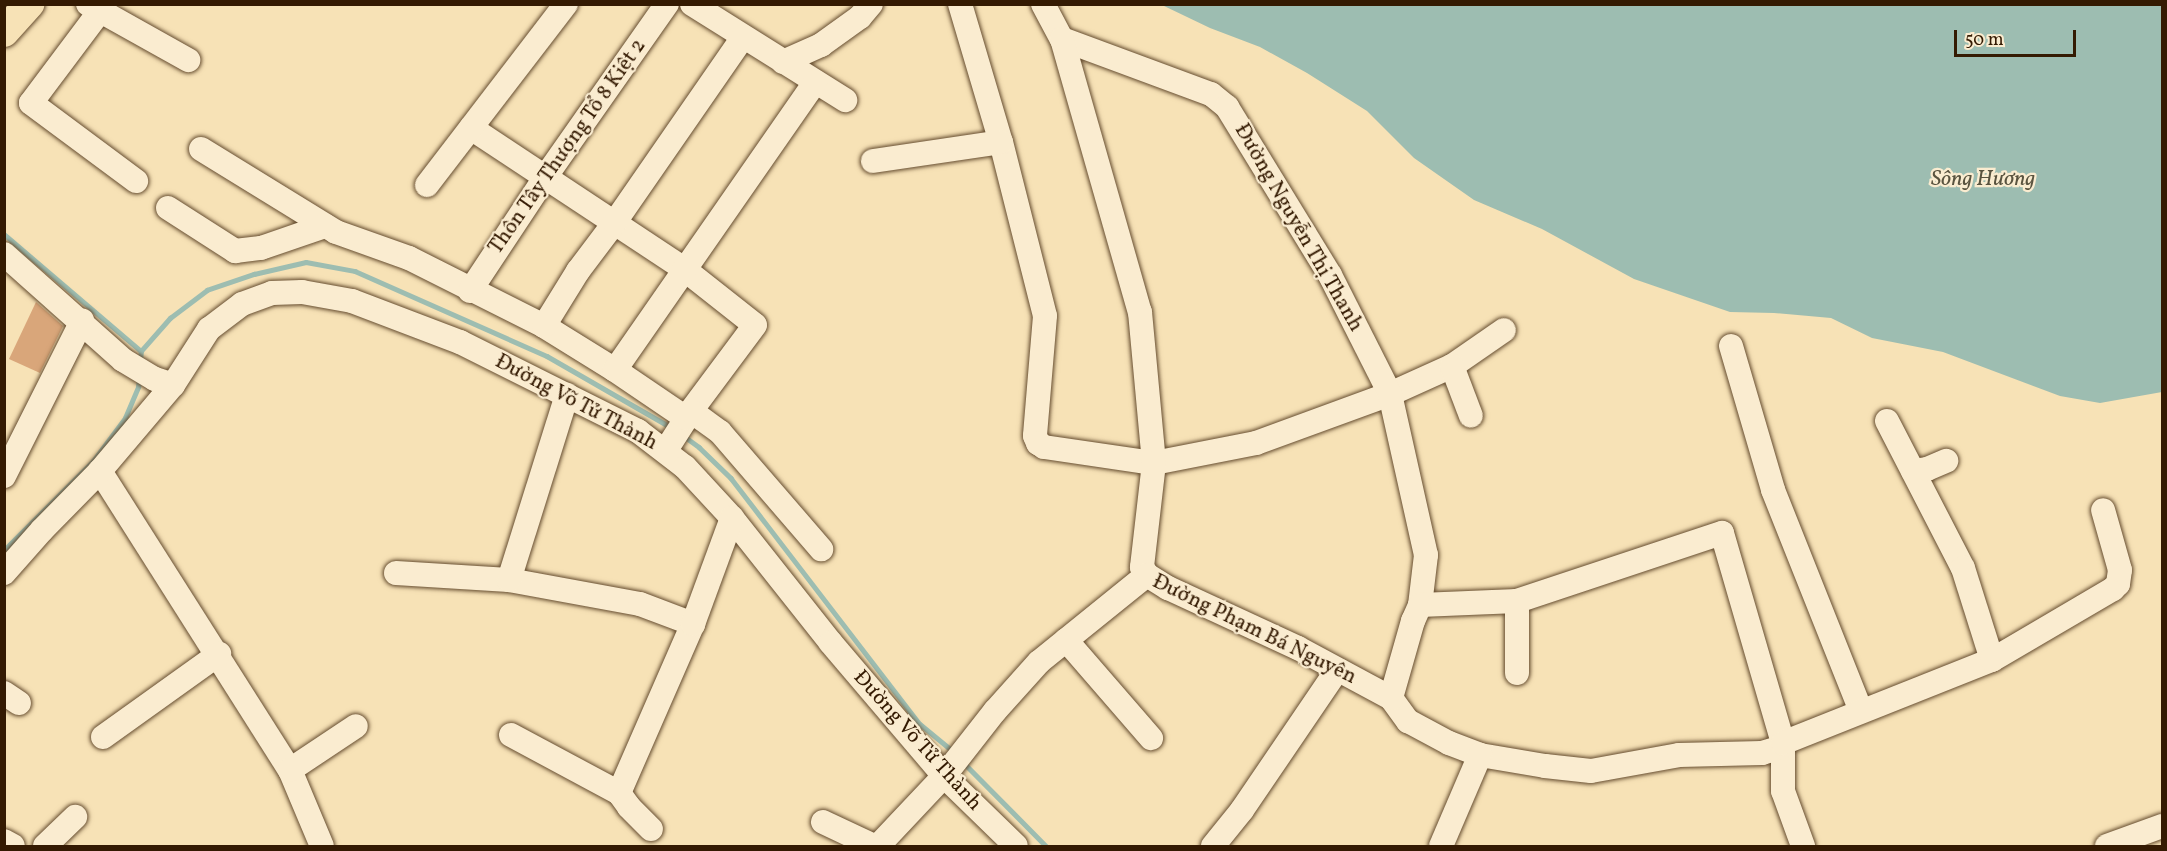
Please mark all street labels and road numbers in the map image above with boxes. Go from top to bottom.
street label: Thôn Tây Thượng Tổ 8 Kiệt 2 [483,33,653,261]
street label: Đường Nguyễn Thị Thanh [1228,119,1368,337]
street label: Đường Võ Tử Thành [490,349,662,457]
street label: Đường Phạm Bá Nguyên [1148,570,1360,690]
street label: Đường Võ Tử Thành [847,665,987,817]

